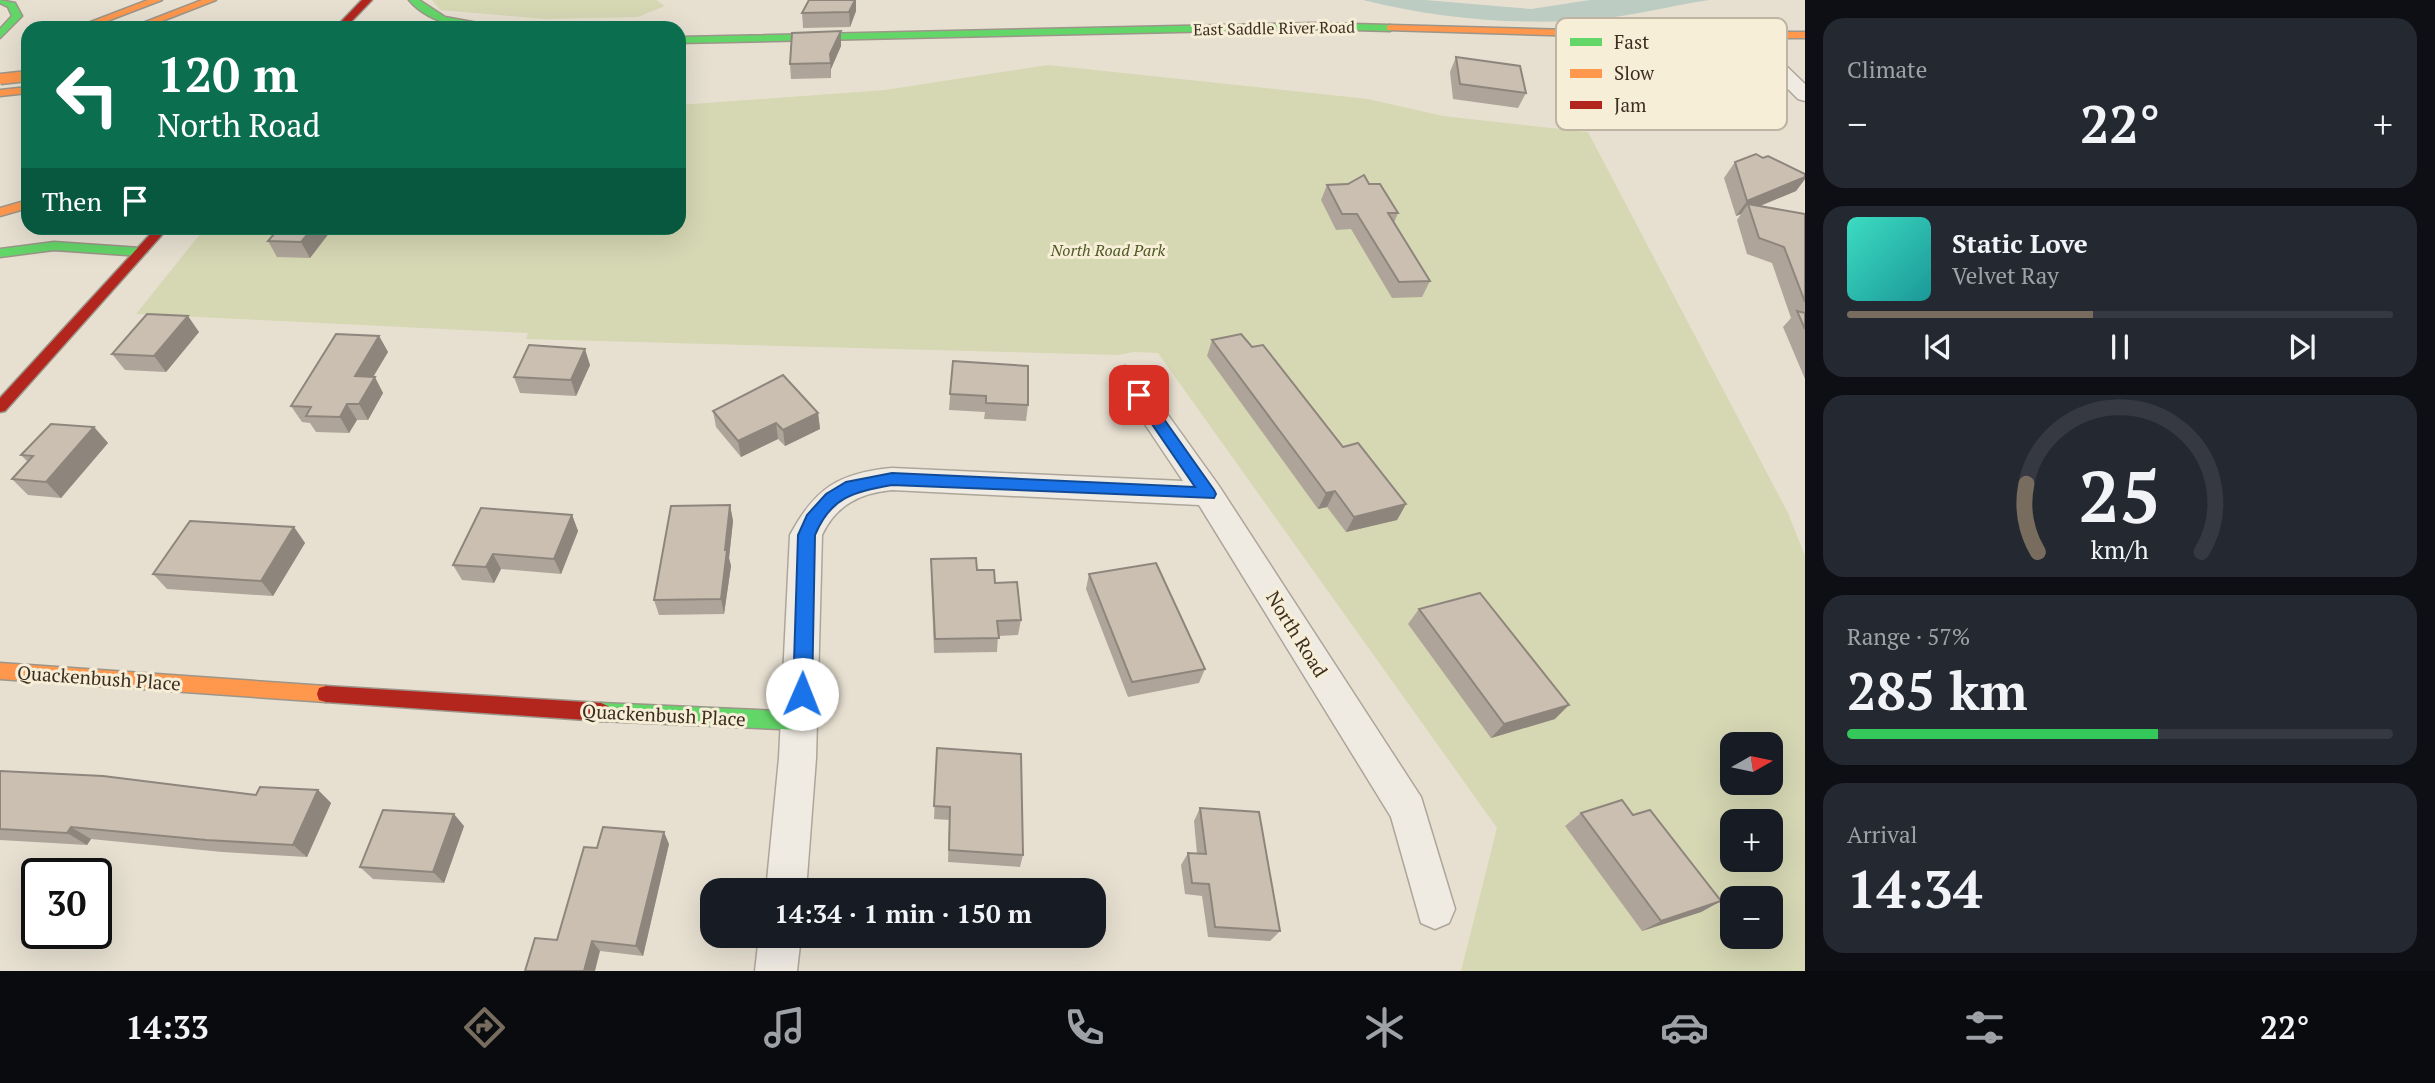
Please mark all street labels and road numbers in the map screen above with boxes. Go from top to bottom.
street label: East Saddle River Road [1193,16,1355,40]
street label: North Road [1261,586,1334,682]
street label: Quackenbush Place [16,659,182,696]
street label: Quackenbush Place [582,698,746,731]

